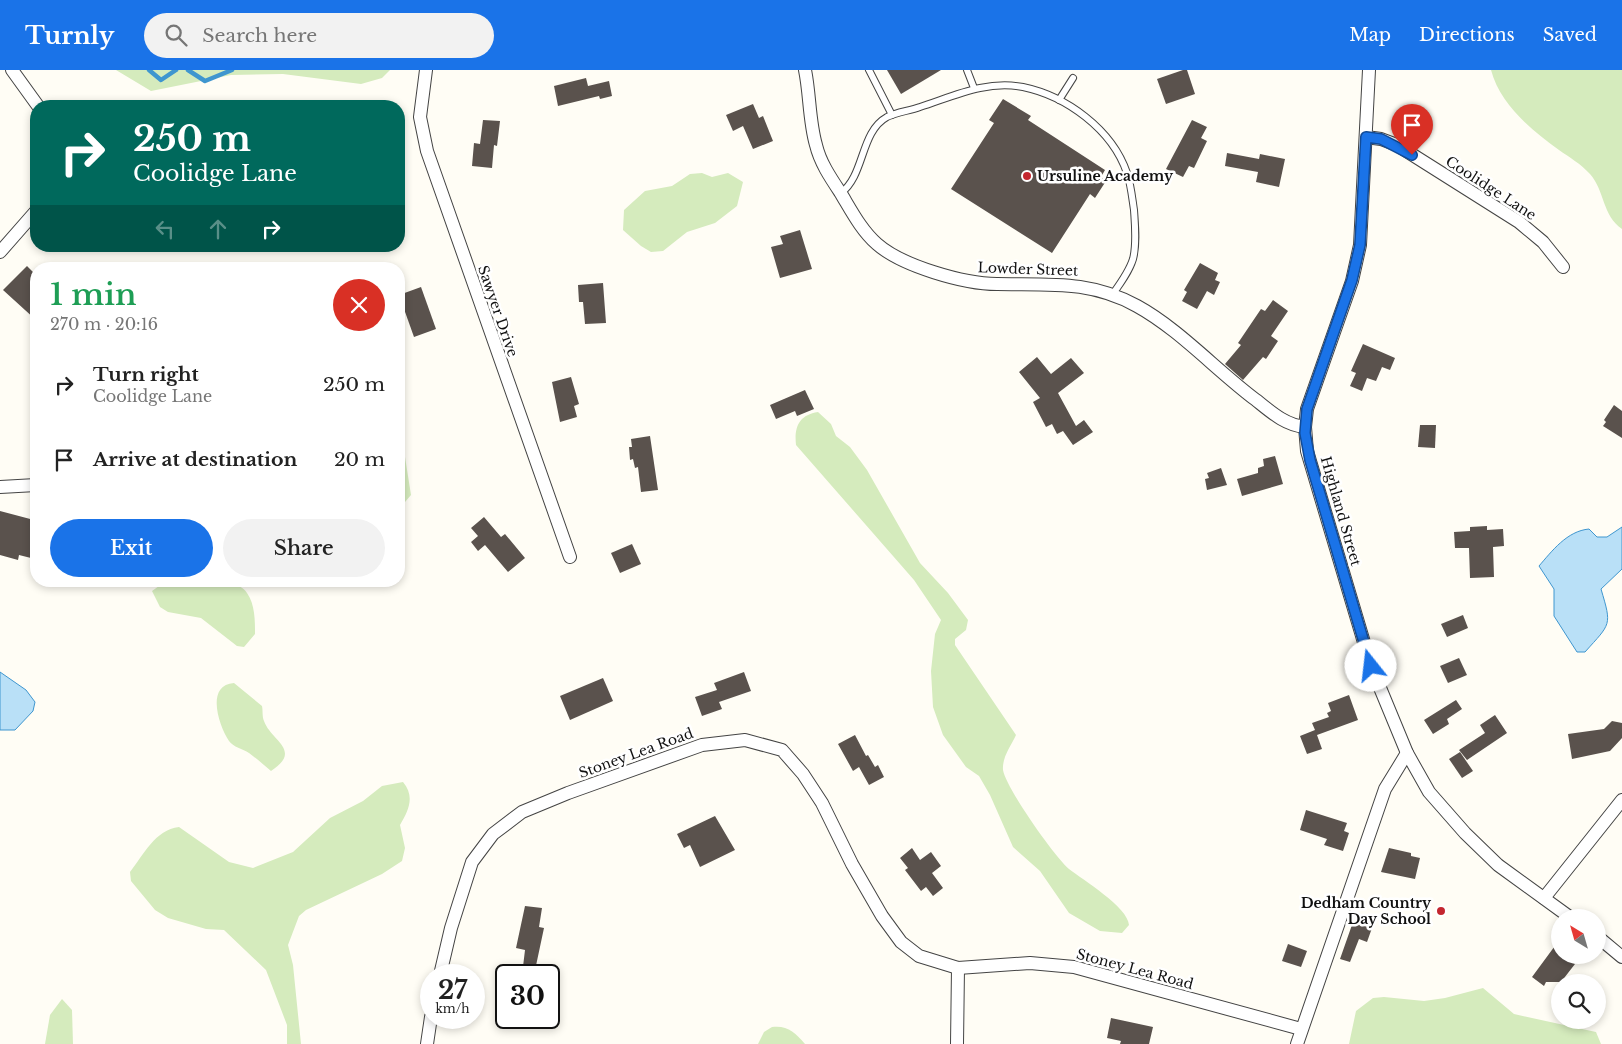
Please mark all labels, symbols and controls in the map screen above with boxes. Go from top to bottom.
search box [144,13,494,58]
text: Turnly [25,21,114,50]
icon: search [162,21,190,49]
text: Search here [202,24,317,47]
text: Map [1349,24,1391,46]
text: Directions [1419,24,1515,46]
text: Saved [1543,24,1597,46]
pin [1391,104,1433,155]
icon: arrive [1398,111,1426,139]
text: 250 m [133,117,251,160]
icon: right [50,120,115,185]
street label: Coolidge Lane [1442,152,1540,224]
text: Coolidge Lane [133,160,297,187]
place label: Ursuline Academy [1037,167,1174,185]
marker: Ursuline Academy [1021,170,1033,182]
icon: left [151,215,179,243]
icon: ahead [204,215,232,243]
icon: right [257,215,285,243]
street label: Lowder Street [977,258,1079,280]
street label: Sawyer Drive [474,263,522,359]
text: 1 min [50,276,136,313]
button: close [333,279,385,331]
text: 270 m · 20:16 [50,314,158,334]
text: Turn right [93,363,199,386]
icon: right [50,371,78,399]
text: 250 m [323,373,385,396]
text: Coolidge Lane [93,386,212,406]
icon: arrive [50,446,78,474]
text: Arrive at destination [93,448,297,471]
text: 20 m [334,448,385,471]
street label: Highland Street [1317,454,1365,569]
button: Exit [50,519,213,577]
button: Share [223,519,385,577]
position arrow [1344,639,1396,691]
street label: Stoney Lea Road [576,724,696,782]
place label: Dedham Country Day School [1301,894,1432,928]
marker: Dedham Country Day School [1435,905,1447,917]
north arrow [1551,909,1606,964]
map controls [1551,909,1606,1029]
street label: Stoney Lea Road [1074,945,1196,993]
speed limit sign: 30 [495,964,560,1029]
button: search [1551,974,1606,1029]
text: 27 [438,975,467,1006]
text: km/h [435,1001,470,1016]

